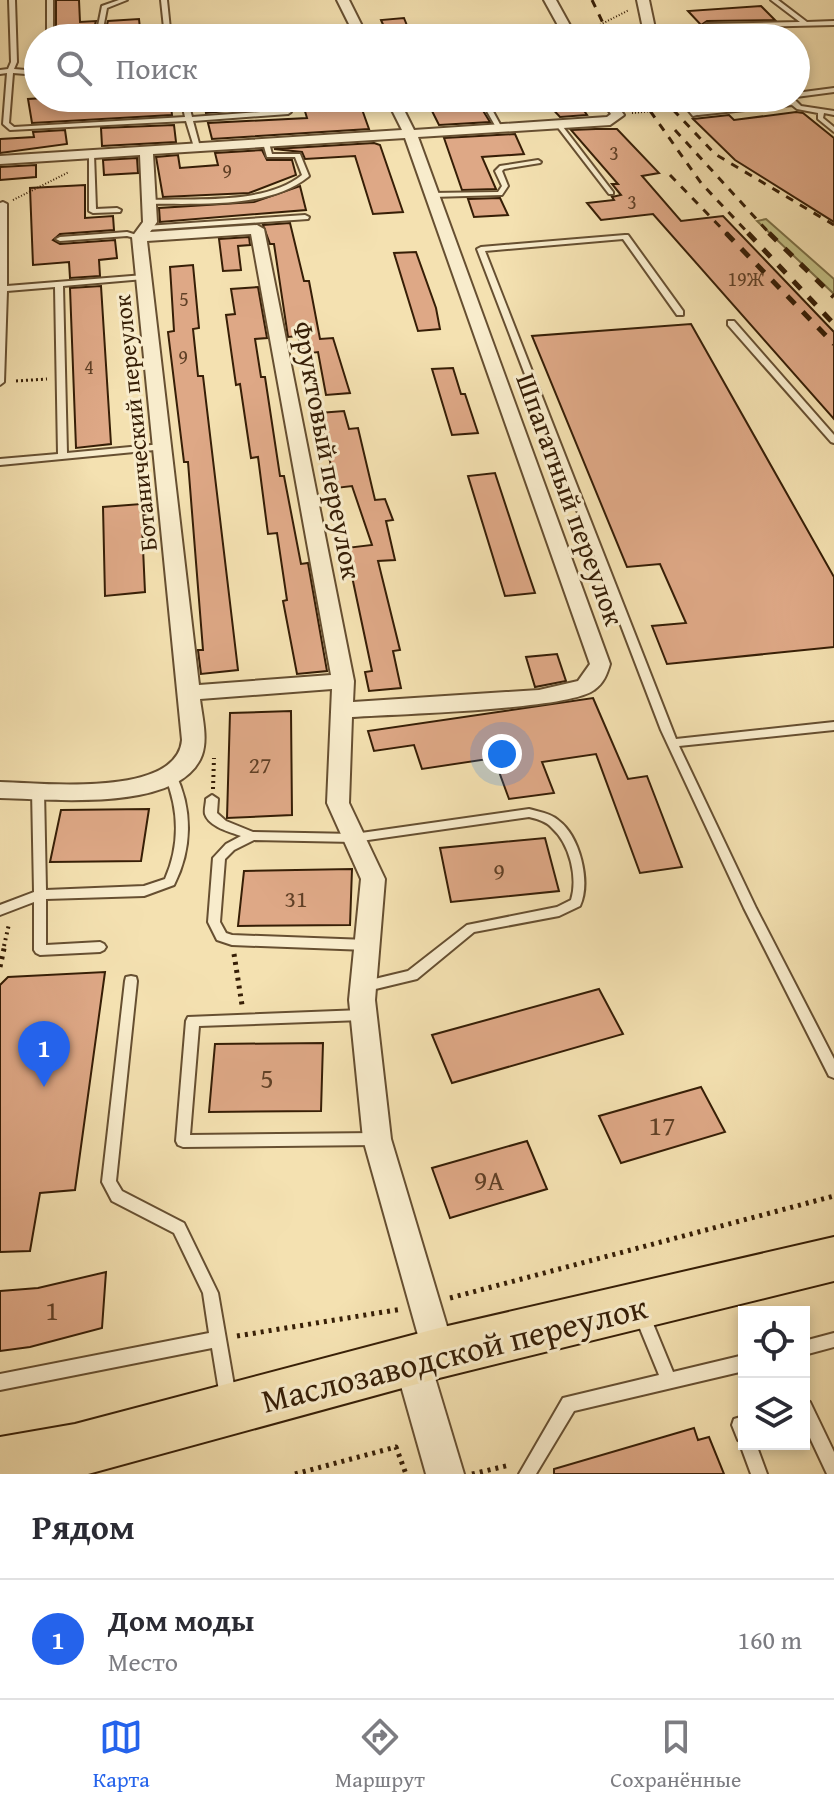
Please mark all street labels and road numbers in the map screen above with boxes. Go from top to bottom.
street label: Ботанический переулок [104,293,166,553]
street label: Фруктовый переулок [283,318,373,583]
street label: Шпагатный переулок [506,367,636,631]
street label: Маслозаводской переулок [256,1281,652,1425]

